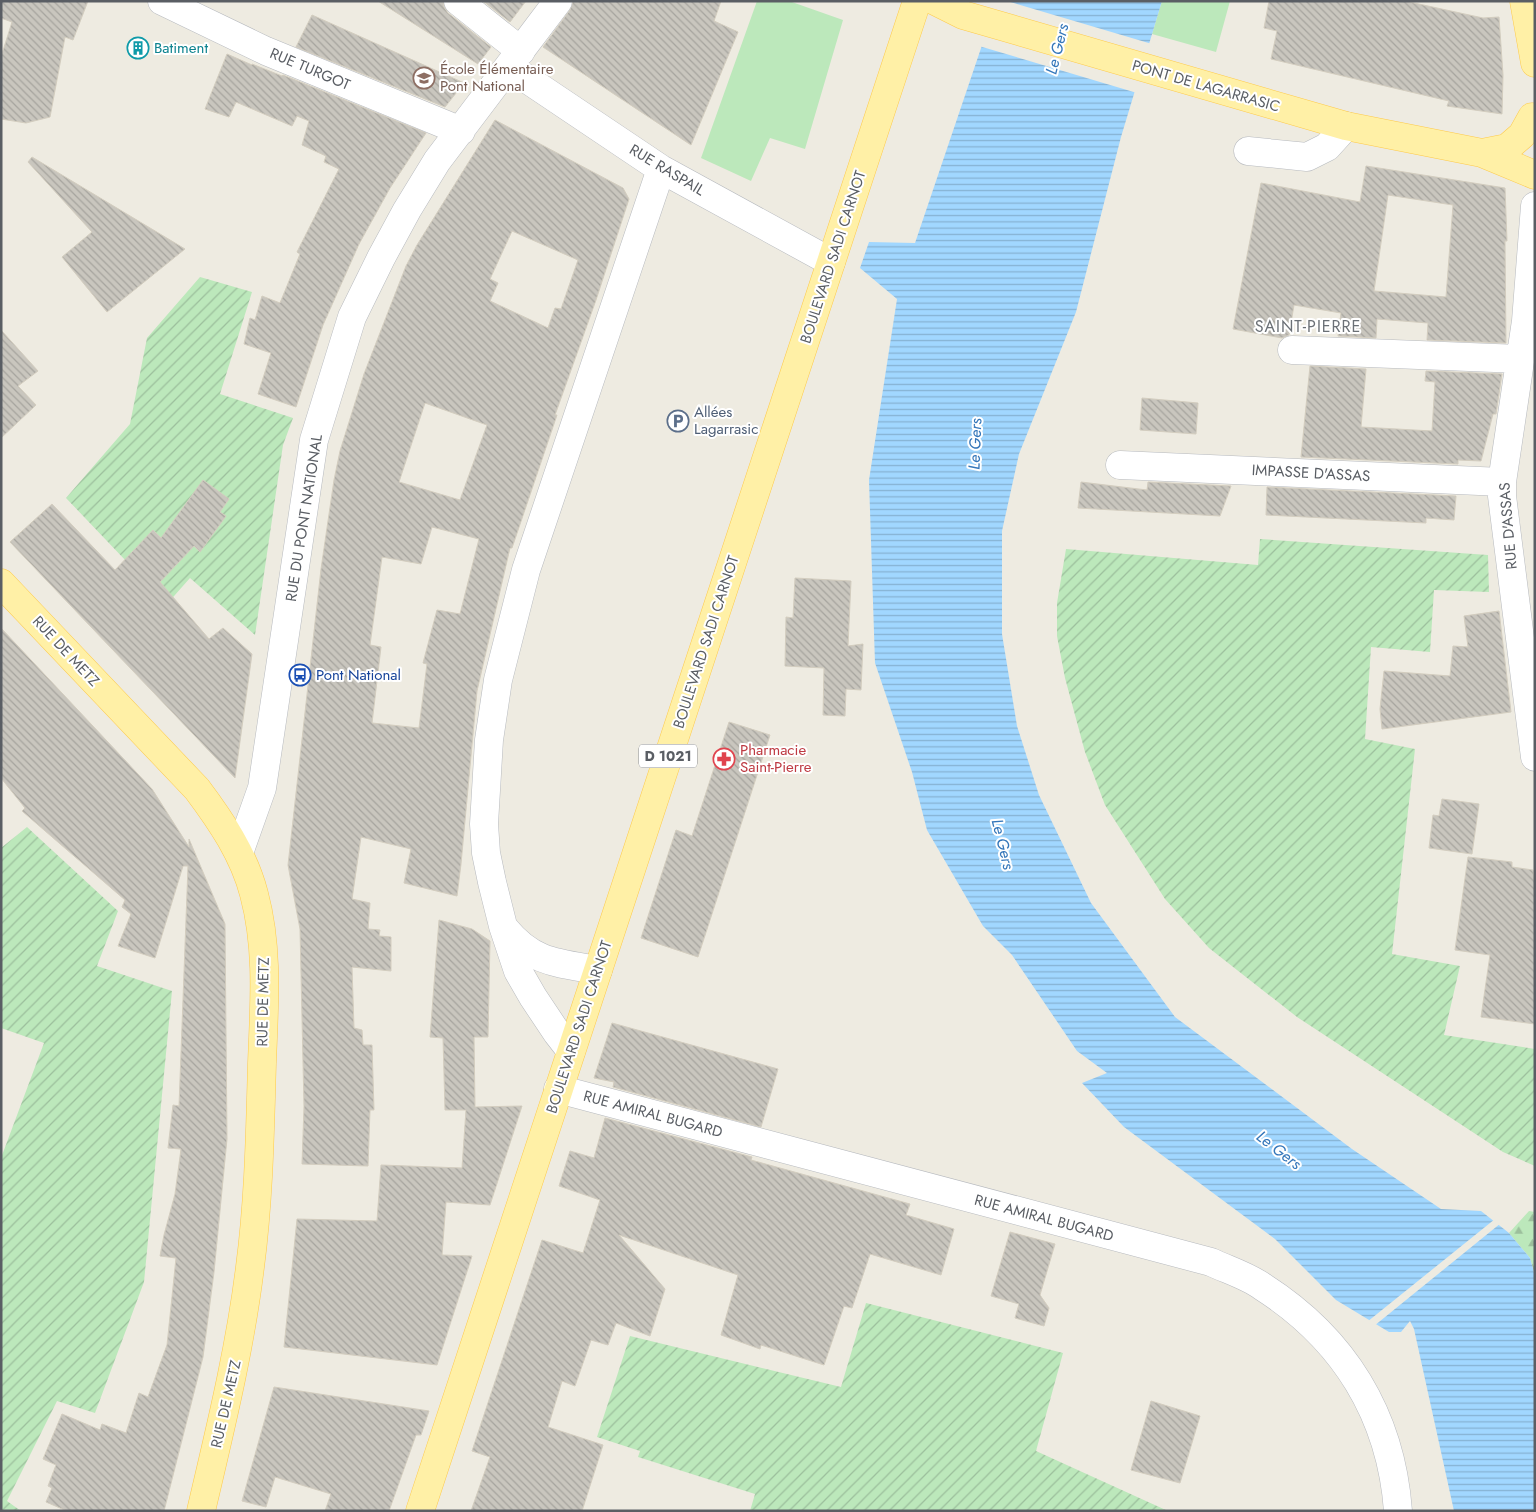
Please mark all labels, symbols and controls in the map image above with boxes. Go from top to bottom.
water label: Le Gers [1040,21,1075,77]
building icon: Batiment [126,36,150,60]
place label: Batiment [154,37,208,59]
street label: RUE TURGOT [266,42,354,96]
street label: PONT DE LAGARRASIC [1130,54,1282,118]
place label: École Élémentaire Pont National [440,58,554,97]
school or university icon: École Élémentaire Pont National [412,66,436,90]
street label: RUE RASPAIL [625,139,709,201]
street label: BOULEVARD SADI CARNOT [795,168,871,346]
district label: SAINT-PIERRE [1255,315,1361,338]
place label: Allées Lagarrasic [694,401,758,440]
parking icon: Allées Lagarrasic [666,409,690,433]
water label: Le Gers [963,417,987,470]
street label: RUE DU PONT NATIONAL [280,433,328,603]
street label: IMPASSE D'ASSAS [1251,459,1371,487]
street label: RUE D'ASSAS [1493,482,1523,570]
street label: BOULEVARD SADI CARNOT [668,553,744,731]
street label: RUE DE METZ [27,611,105,691]
bus stop icon: Pont National [288,663,312,687]
place label: Pont National [316,664,401,686]
place label: Pharmacie Saint-Pierre [740,739,812,778]
road number: D 1021 [639,744,697,768]
pharmacy icon: Pharmacie Saint-Pierre [712,747,736,771]
water label: Le Gers [986,816,1021,872]
street label: BOULEVARD SADI CARNOT [541,938,617,1116]
street label: RUE DE METZ [251,957,275,1047]
street label: RUE AMIRAL BUGARD [581,1085,725,1143]
water label: Le Gers [1252,1125,1307,1175]
street label: RUE AMIRAL BUGARD [972,1189,1116,1247]
street label: RUE DE METZ [205,1358,247,1450]

